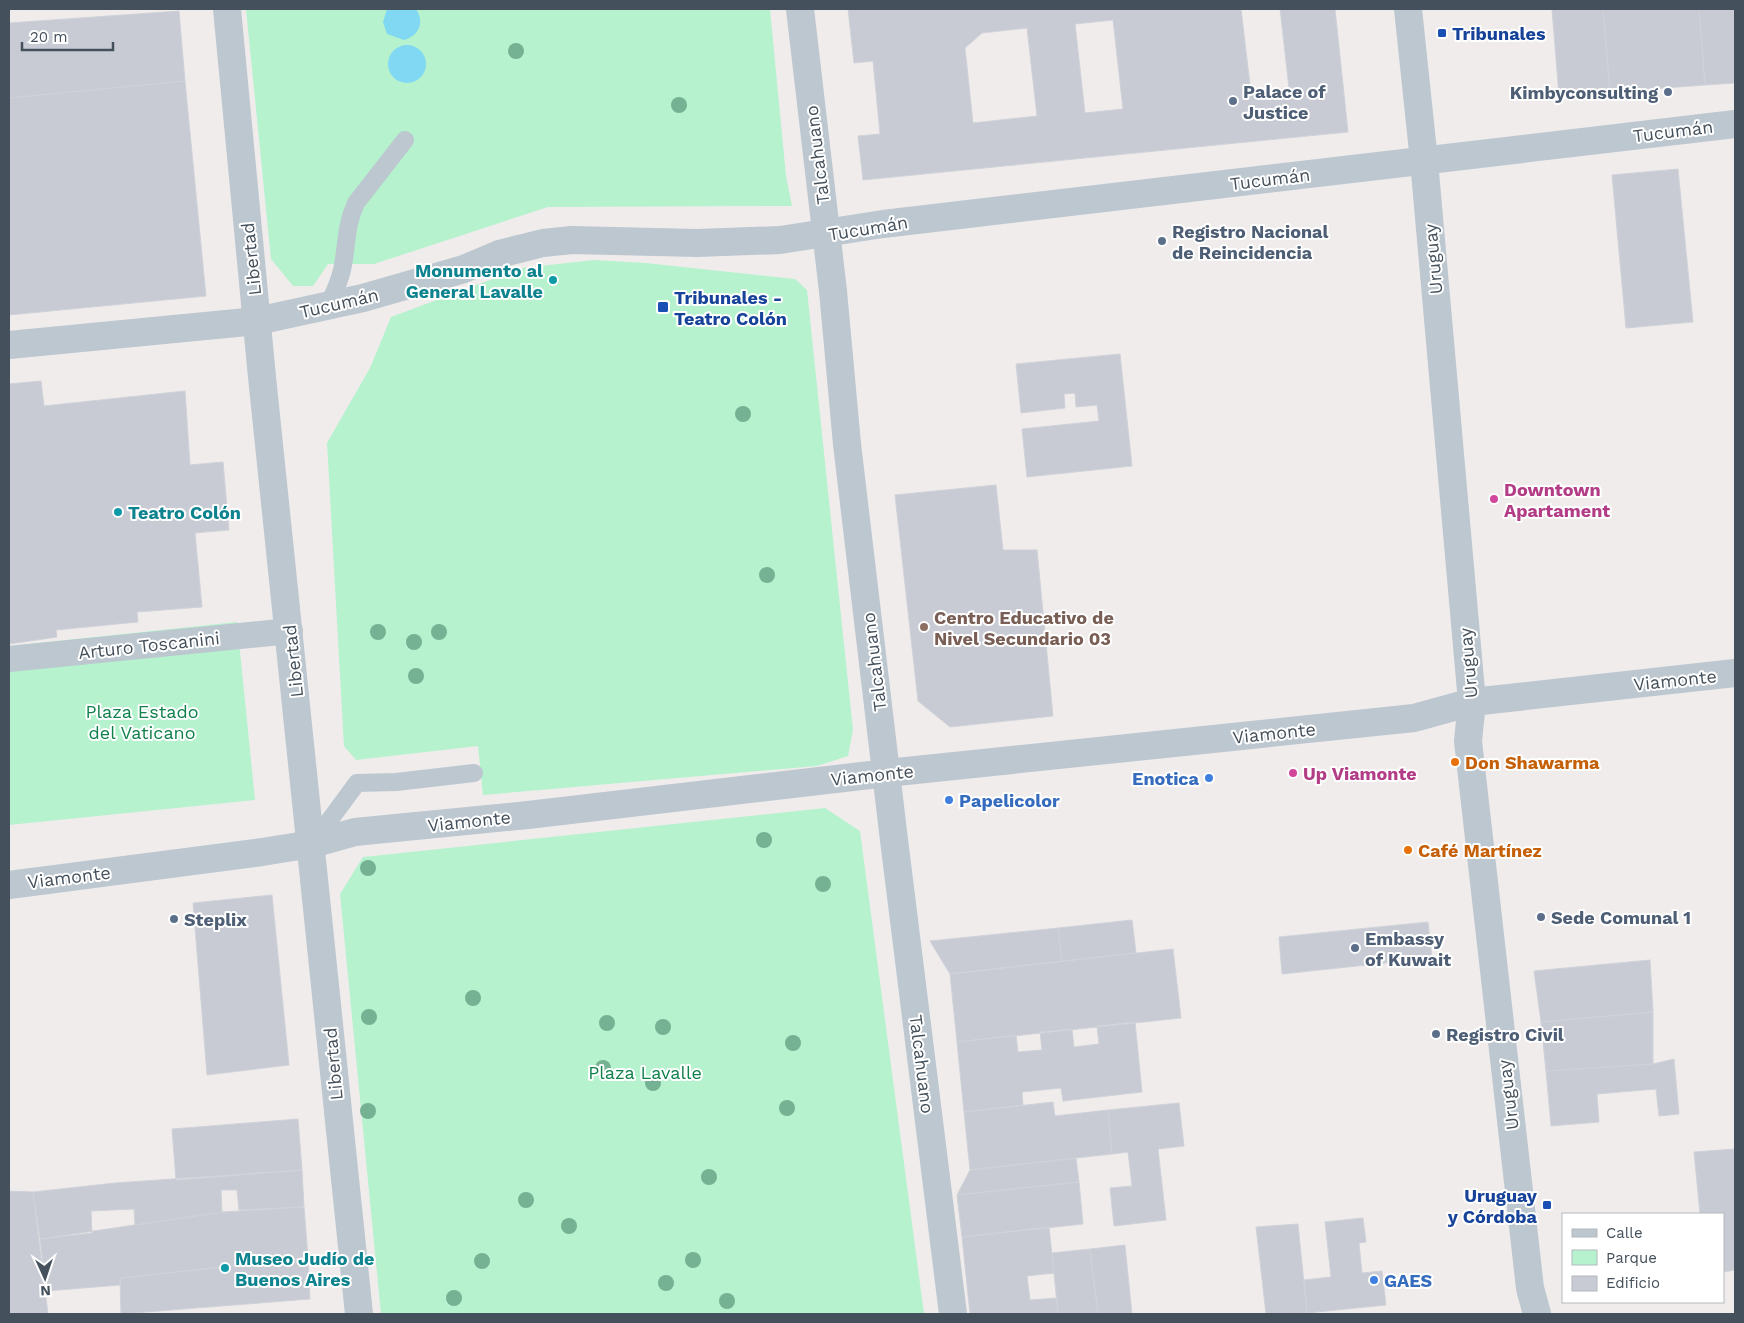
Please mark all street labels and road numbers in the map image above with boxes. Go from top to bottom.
street label: Talcahuano [801,104,833,206]
street label: Tucumán [1632,116,1714,146]
street label: Tucumán [1229,164,1311,194]
street label: Tucumán [827,211,909,245]
street label: Libertad [237,222,265,296]
street label: Uruguay [1419,222,1447,295]
street label: Tucumán [297,284,381,322]
street label: Talcahuano [858,611,890,713]
street label: Libertad [279,624,307,698]
street label: Uruguay [1454,626,1482,699]
street label: Arturo Toscanini [77,627,221,663]
street label: Viamonte [1632,665,1718,695]
street label: Viamonte [1231,718,1317,748]
street label: Viamonte [829,760,915,790]
street label: Viamonte [426,806,512,836]
street label: Viamonte [26,861,112,893]
street label: Talcahuano [906,1013,938,1115]
street label: Libertad [319,1027,347,1101]
street label: Uruguay [1493,1058,1523,1131]

